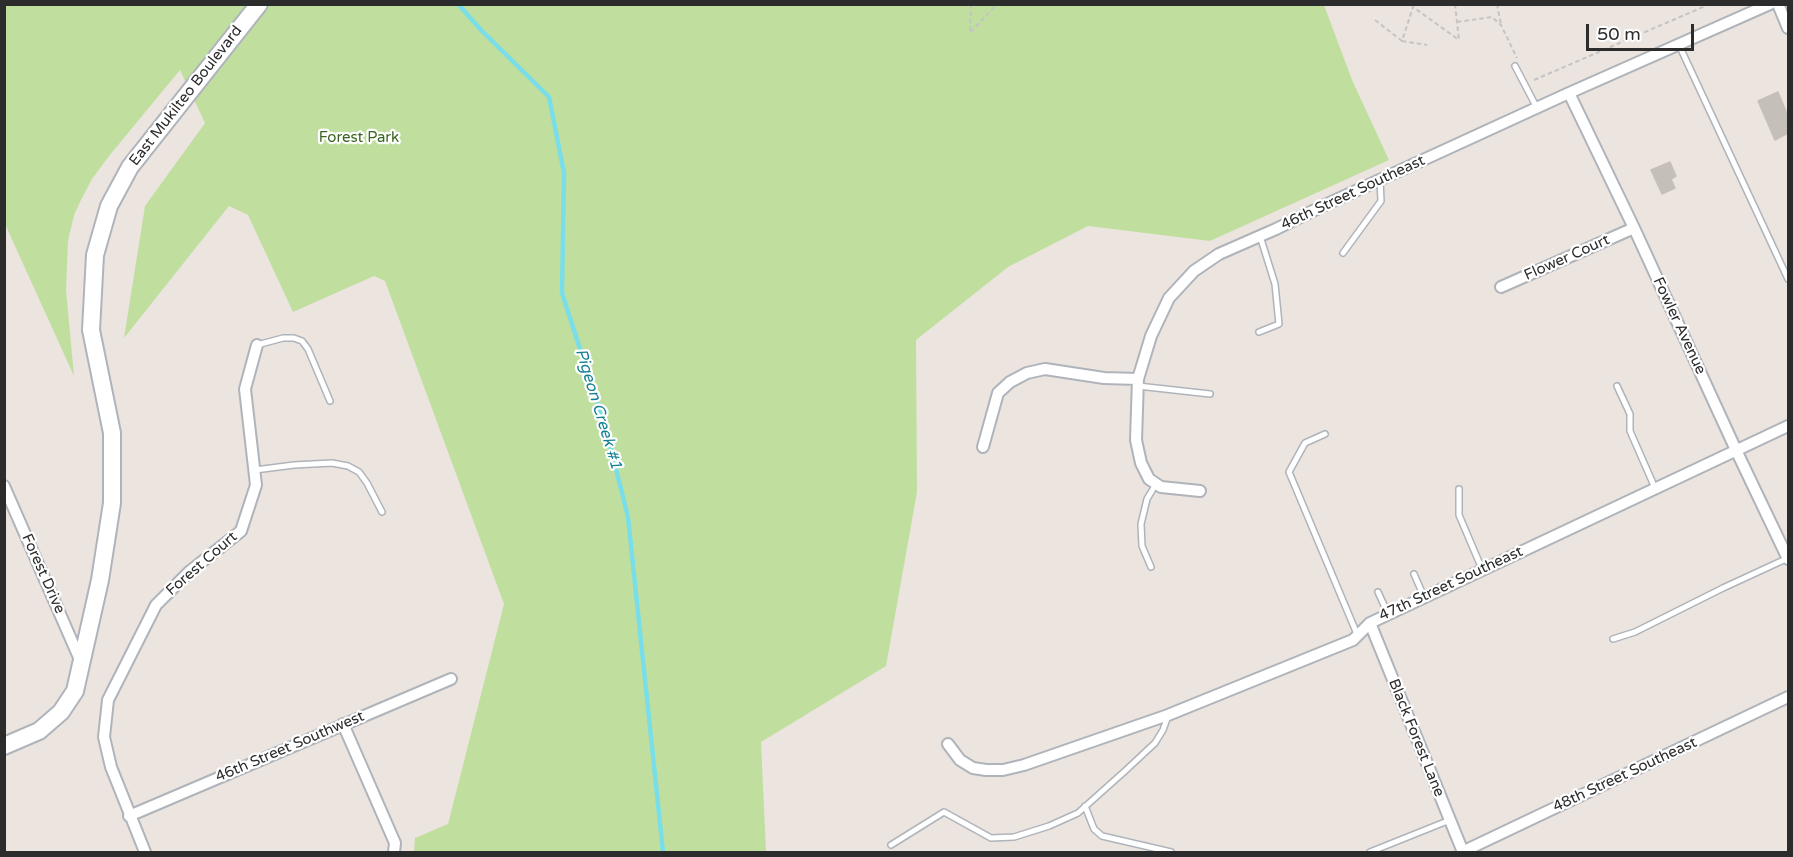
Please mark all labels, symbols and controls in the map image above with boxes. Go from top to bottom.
scale bar [1589,12,1697,50]
street label: East Mukilteo Boulevard [126,22,246,170]
text: 50 m [1597,23,1641,45]
park label: Forest Park [319,129,399,147]
street label: 46th Street Southeast [1278,152,1428,234]
street label: Flower Court [1522,231,1612,285]
street label: Fowler Avenue [1649,275,1709,377]
water label: Pigeon Creek #1 [571,346,625,472]
street label: Forest Court [163,528,241,600]
street label: Forest Drive [17,531,69,617]
street label: 47th Street Southeast [1376,543,1526,625]
street label: Black Forest Lane [1384,676,1448,800]
street label: 46th Street Southwest [213,708,367,786]
street label: 48th Street Southeast [1550,734,1700,816]

